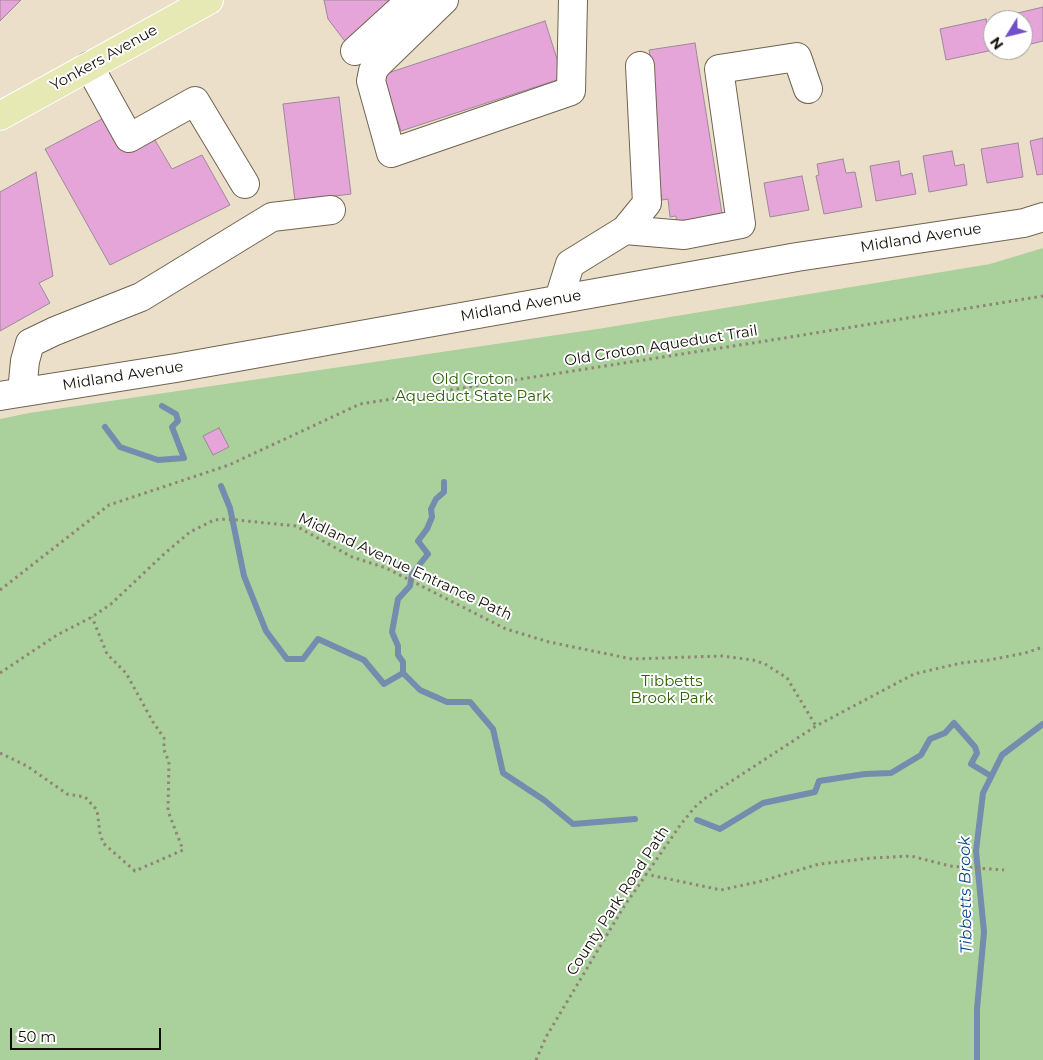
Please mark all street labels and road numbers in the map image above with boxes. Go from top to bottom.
street label: Yonkers Avenue [47,21,161,95]
street label: Midland Avenue [859,220,983,256]
street label: Midland Avenue [459,287,583,325]
street label: Old Croton Aqueduct Trail [563,322,759,370]
street label: Midland Avenue [61,358,185,394]
street label: Midland Avenue Entrance Path [295,509,515,625]
street label: County Park Road Path [563,823,673,979]

